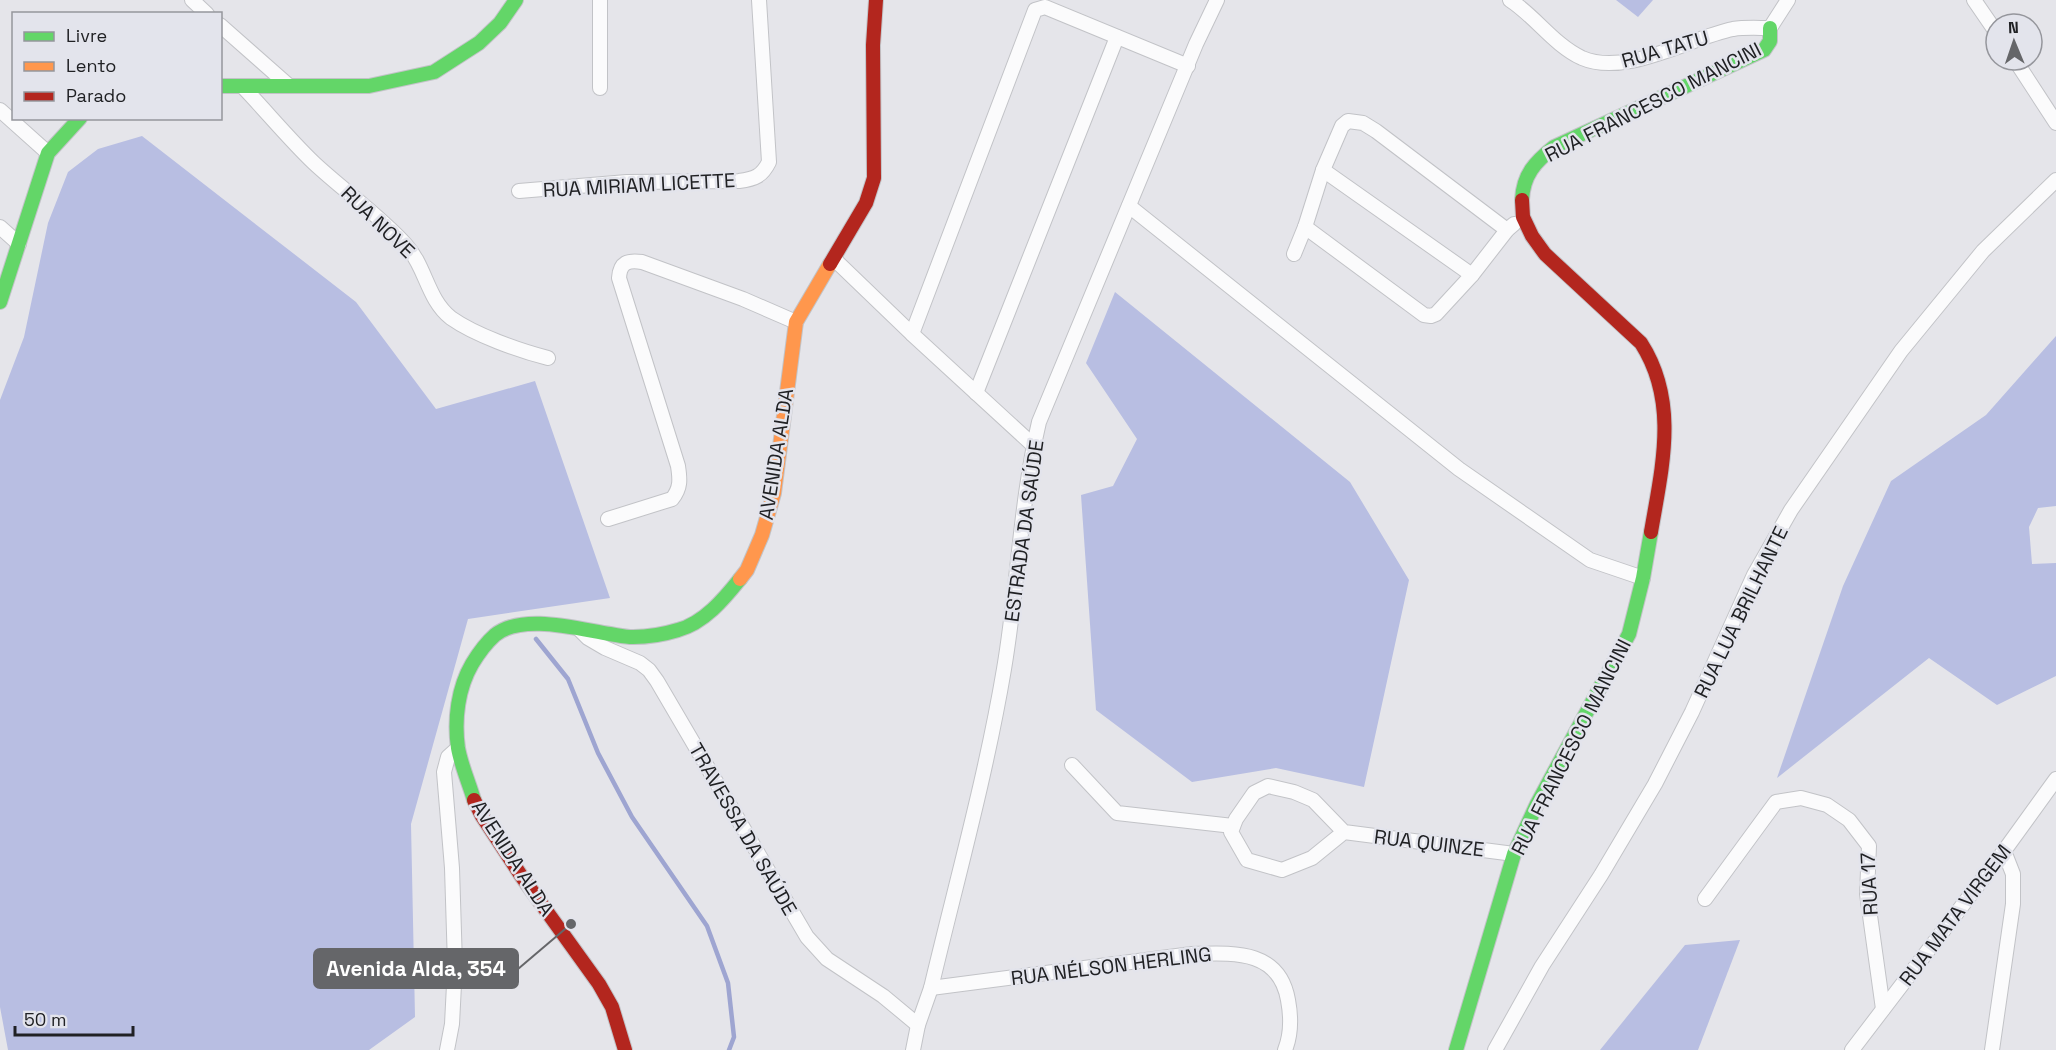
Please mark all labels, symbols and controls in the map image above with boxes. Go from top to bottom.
legend [12,12,222,120]
north arrow [1984,12,2044,72]
text: N [2008,17,2019,38]
text: Livre [66,24,107,47]
street label: RUA TATU [1619,24,1711,74]
street label: RUA FRANCESCO MANCINI [1541,36,1765,168]
text: Lento [66,54,116,77]
text: Parado [66,84,126,107]
street label: RUA MIRIAM LICETTE [542,167,736,203]
street label: RUA NOVE [335,180,421,264]
street label: AVENIDA ALDA [753,386,799,522]
street label: ESTRADA DA SAÚDE [998,438,1050,624]
street label: RUA LUA BRILHANTE [1688,522,1794,702]
street label: RUA FRANCESCO MANCINI [1505,635,1637,859]
street label: TRAVESSA DA SAÚDE [683,738,803,920]
street label: AVENIDA ALDA [466,795,560,921]
street label: RUA QUINZE [1372,823,1486,863]
street label: RUA MATA VIRGEM [1893,839,2017,991]
street label: RUA 17 [1854,852,1884,916]
street label: RUA NÉLSON HERLING [1009,941,1213,991]
callout: Avenida Alda, 354 [314,949,518,988]
text: Avenida Alda, 354 [326,955,506,982]
scale bar [15,999,134,1037]
text: 50 m [24,1008,66,1031]

